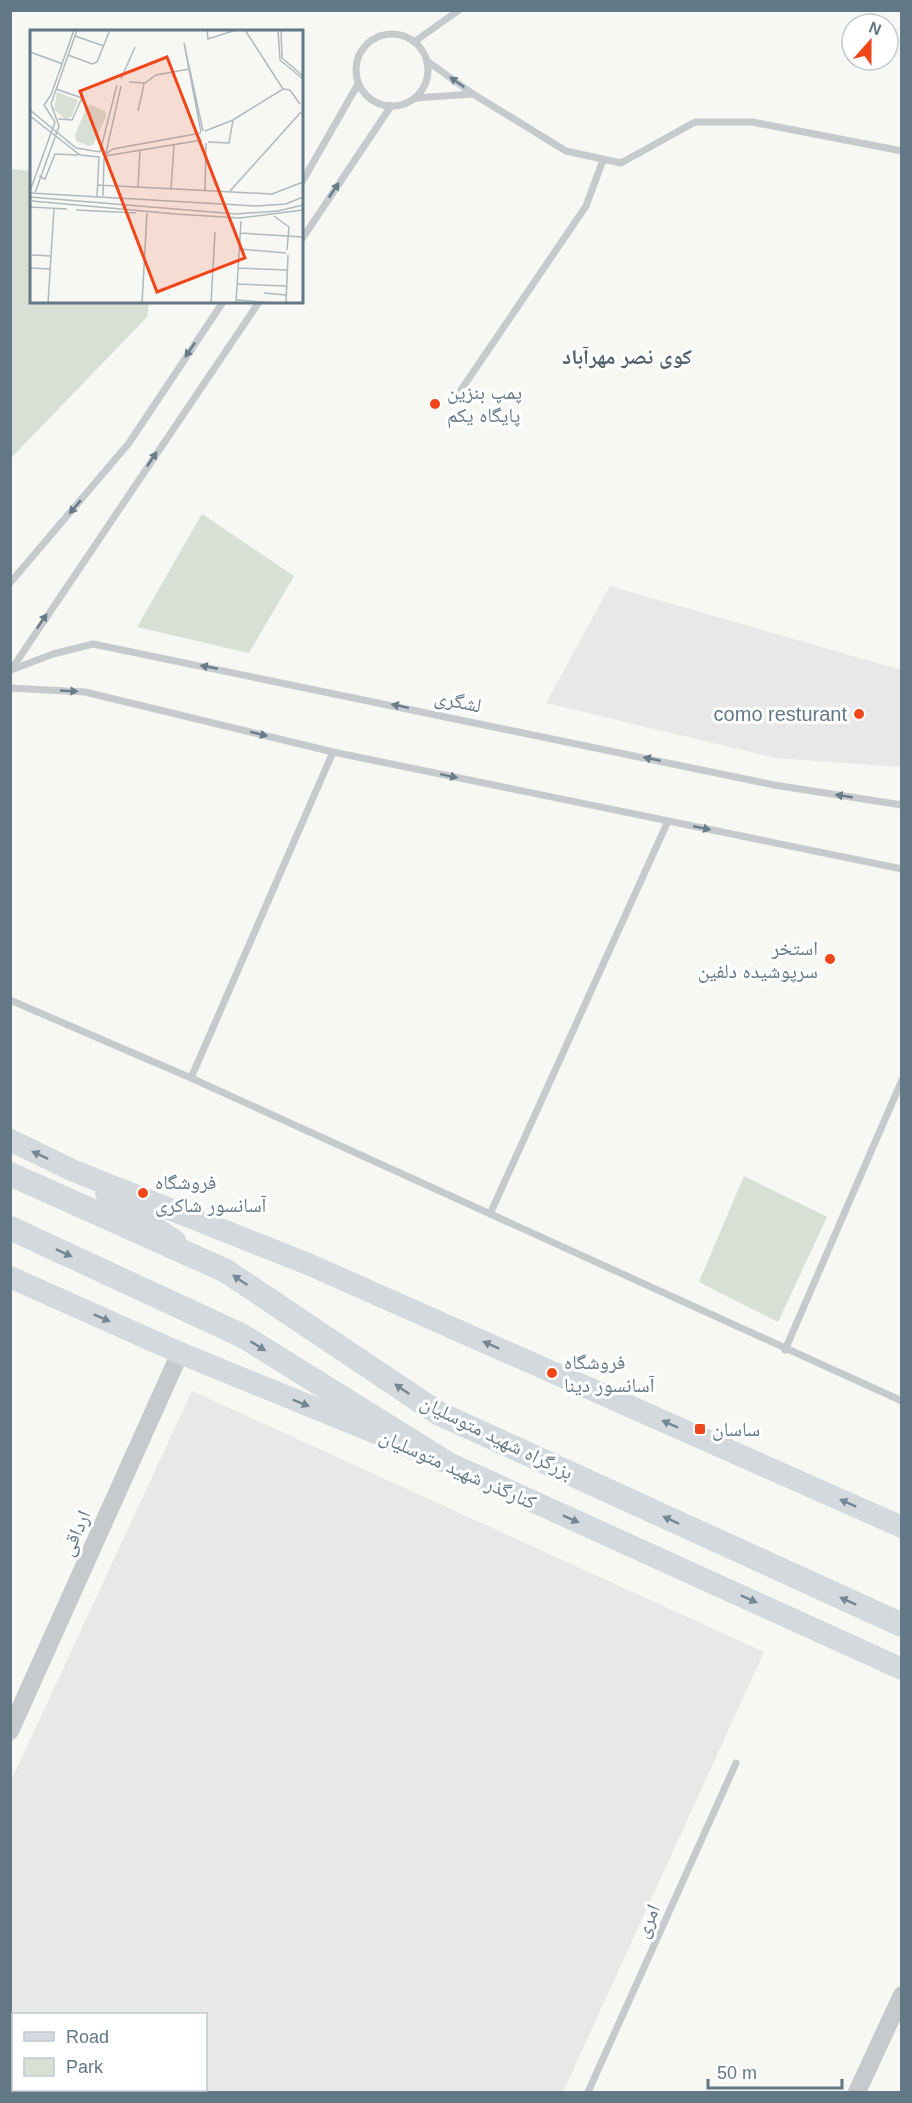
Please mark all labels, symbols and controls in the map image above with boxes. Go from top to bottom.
north arrow [840,12,900,72]
text: N [867,18,884,38]
inset map [30,30,303,303]
one-way arrow [449,76,465,88]
one-way arrow [328,182,339,198]
one-way arrow [184,342,196,358]
district label: کوی نصر مهرآباد [562,345,692,369]
place label: پمپ بنزين پايگاه يكم [447,381,522,429]
marker: پمپ بنزين پايگاه يكم [428,397,442,411]
one-way arrow [146,452,158,468]
one-way arrow [68,499,81,515]
one-way arrow [36,613,48,629]
one-way arrow [199,662,218,671]
street label: لشگری [432,685,483,718]
one-way arrow [59,687,78,696]
one-way arrow [390,701,409,710]
place label: como resturant [714,703,847,725]
marker: como resturant [852,707,866,721]
one-way arrow [250,730,268,740]
one-way arrow [643,754,662,763]
one-way arrow [440,772,459,781]
one-way arrow [834,791,853,800]
one-way arrow [693,824,712,833]
place label: استخر سرپوشیده دلفین [698,937,818,983]
marker: استخر سرپوشیده دلفین [823,952,837,966]
one-way arrow [32,1150,49,1159]
place label: فروشگاه آسانسور شاکری [155,1171,267,1217]
marker: فروشگاه آسانسور شاکری [136,1186,150,1200]
one-way arrow [55,1248,72,1257]
one-way arrow [232,1274,248,1286]
one-way arrow [94,1314,111,1323]
one-way arrow [250,1340,266,1351]
one-way arrow [483,1341,500,1350]
place label: فروشگاه آسانسور دینا [564,1351,655,1396]
marker: فروشگاه آسانسور دینا [545,1366,559,1380]
one-way arrow [394,1383,410,1394]
street label: بزرگراه شهید متوسلیان [417,1391,577,1484]
one-way arrow [292,1399,310,1408]
place label: ساسان [712,1418,760,1441]
one-way arrow [660,1419,678,1429]
marker: ساسان [693,1422,707,1436]
street label: کنارگذر شهید متوسلیان [376,1425,540,1514]
one-way arrow [840,1498,857,1507]
street label: ارداقی [55,1507,96,1560]
one-way arrow [563,1514,580,1523]
one-way arrow [662,1515,680,1524]
one-way arrow [740,1595,757,1604]
one-way arrow [840,1597,857,1606]
street label: امری [630,1901,665,1942]
legend [12,2013,207,2091]
text: Road [66,2027,109,2047]
scale bar [708,2052,842,2090]
text: Park [66,2057,104,2077]
text: 50 m [717,2063,757,2083]

